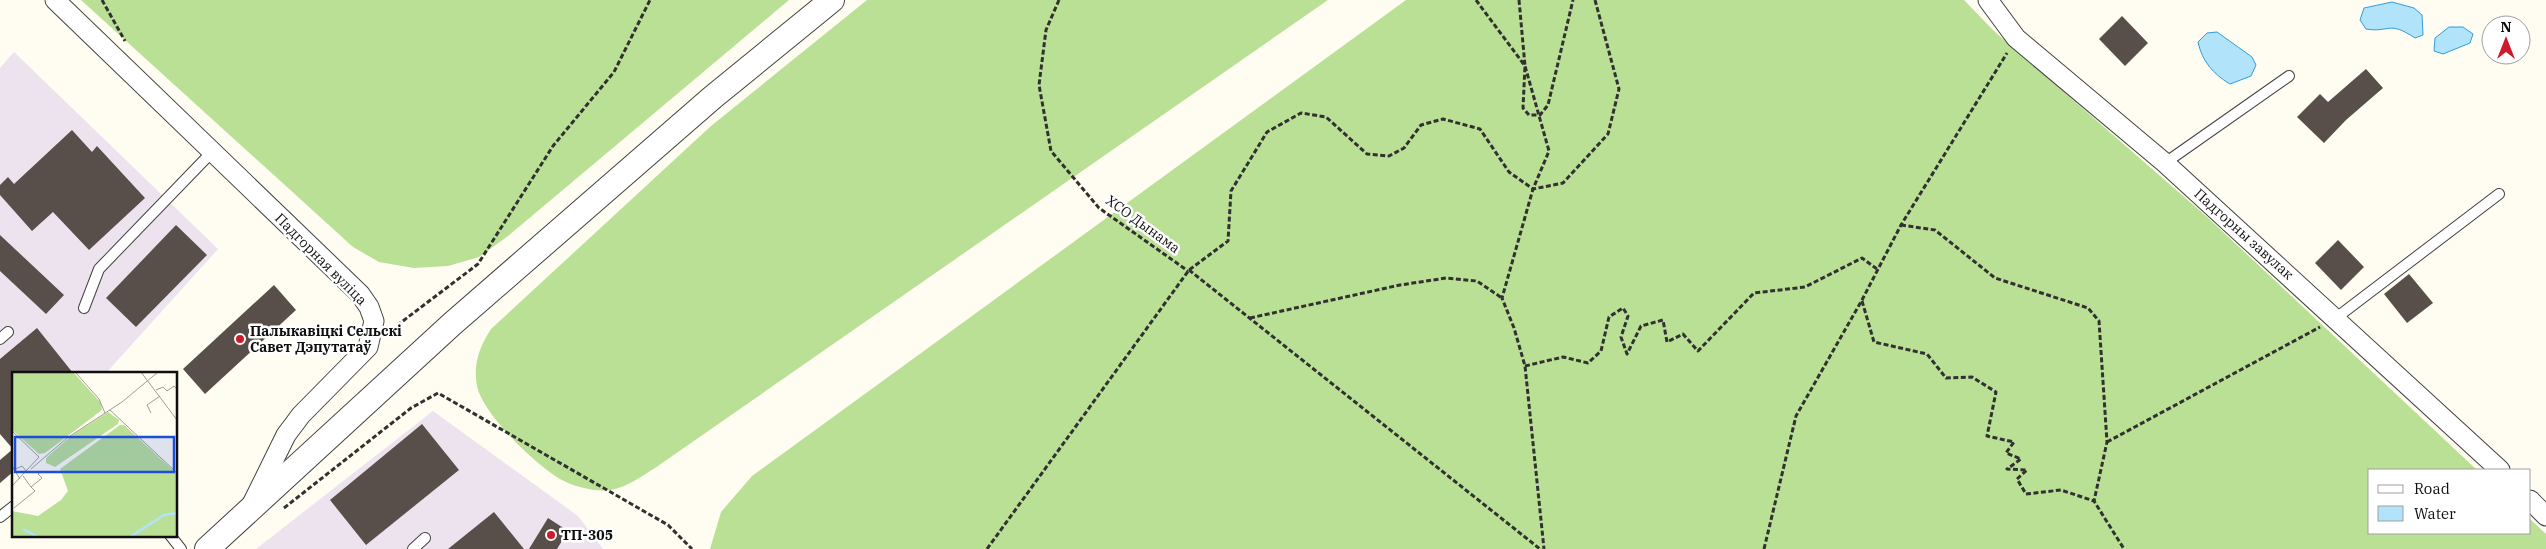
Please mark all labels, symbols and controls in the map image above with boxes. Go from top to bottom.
north arrow [2481,15,2531,65]
text: N [2500,18,2512,36]
street label: Падгорны завулак [2190,185,2298,283]
street label: XCO Дынама [1102,191,1184,257]
street label: Падгорная вуліца [271,209,371,309]
place label: Палыкавіцкі Сельскі Савет Дэпутатаў [250,322,402,356]
marker: Палыкавіцкі Сельскі Савет Дэпутатаў [234,333,246,345]
inset map [12,372,178,536]
legend [2368,469,2531,534]
text: Road [2414,479,2450,498]
text: Water [2414,504,2456,523]
place label: ТП-305 [561,526,613,544]
marker: ТП-305 [545,529,557,541]

